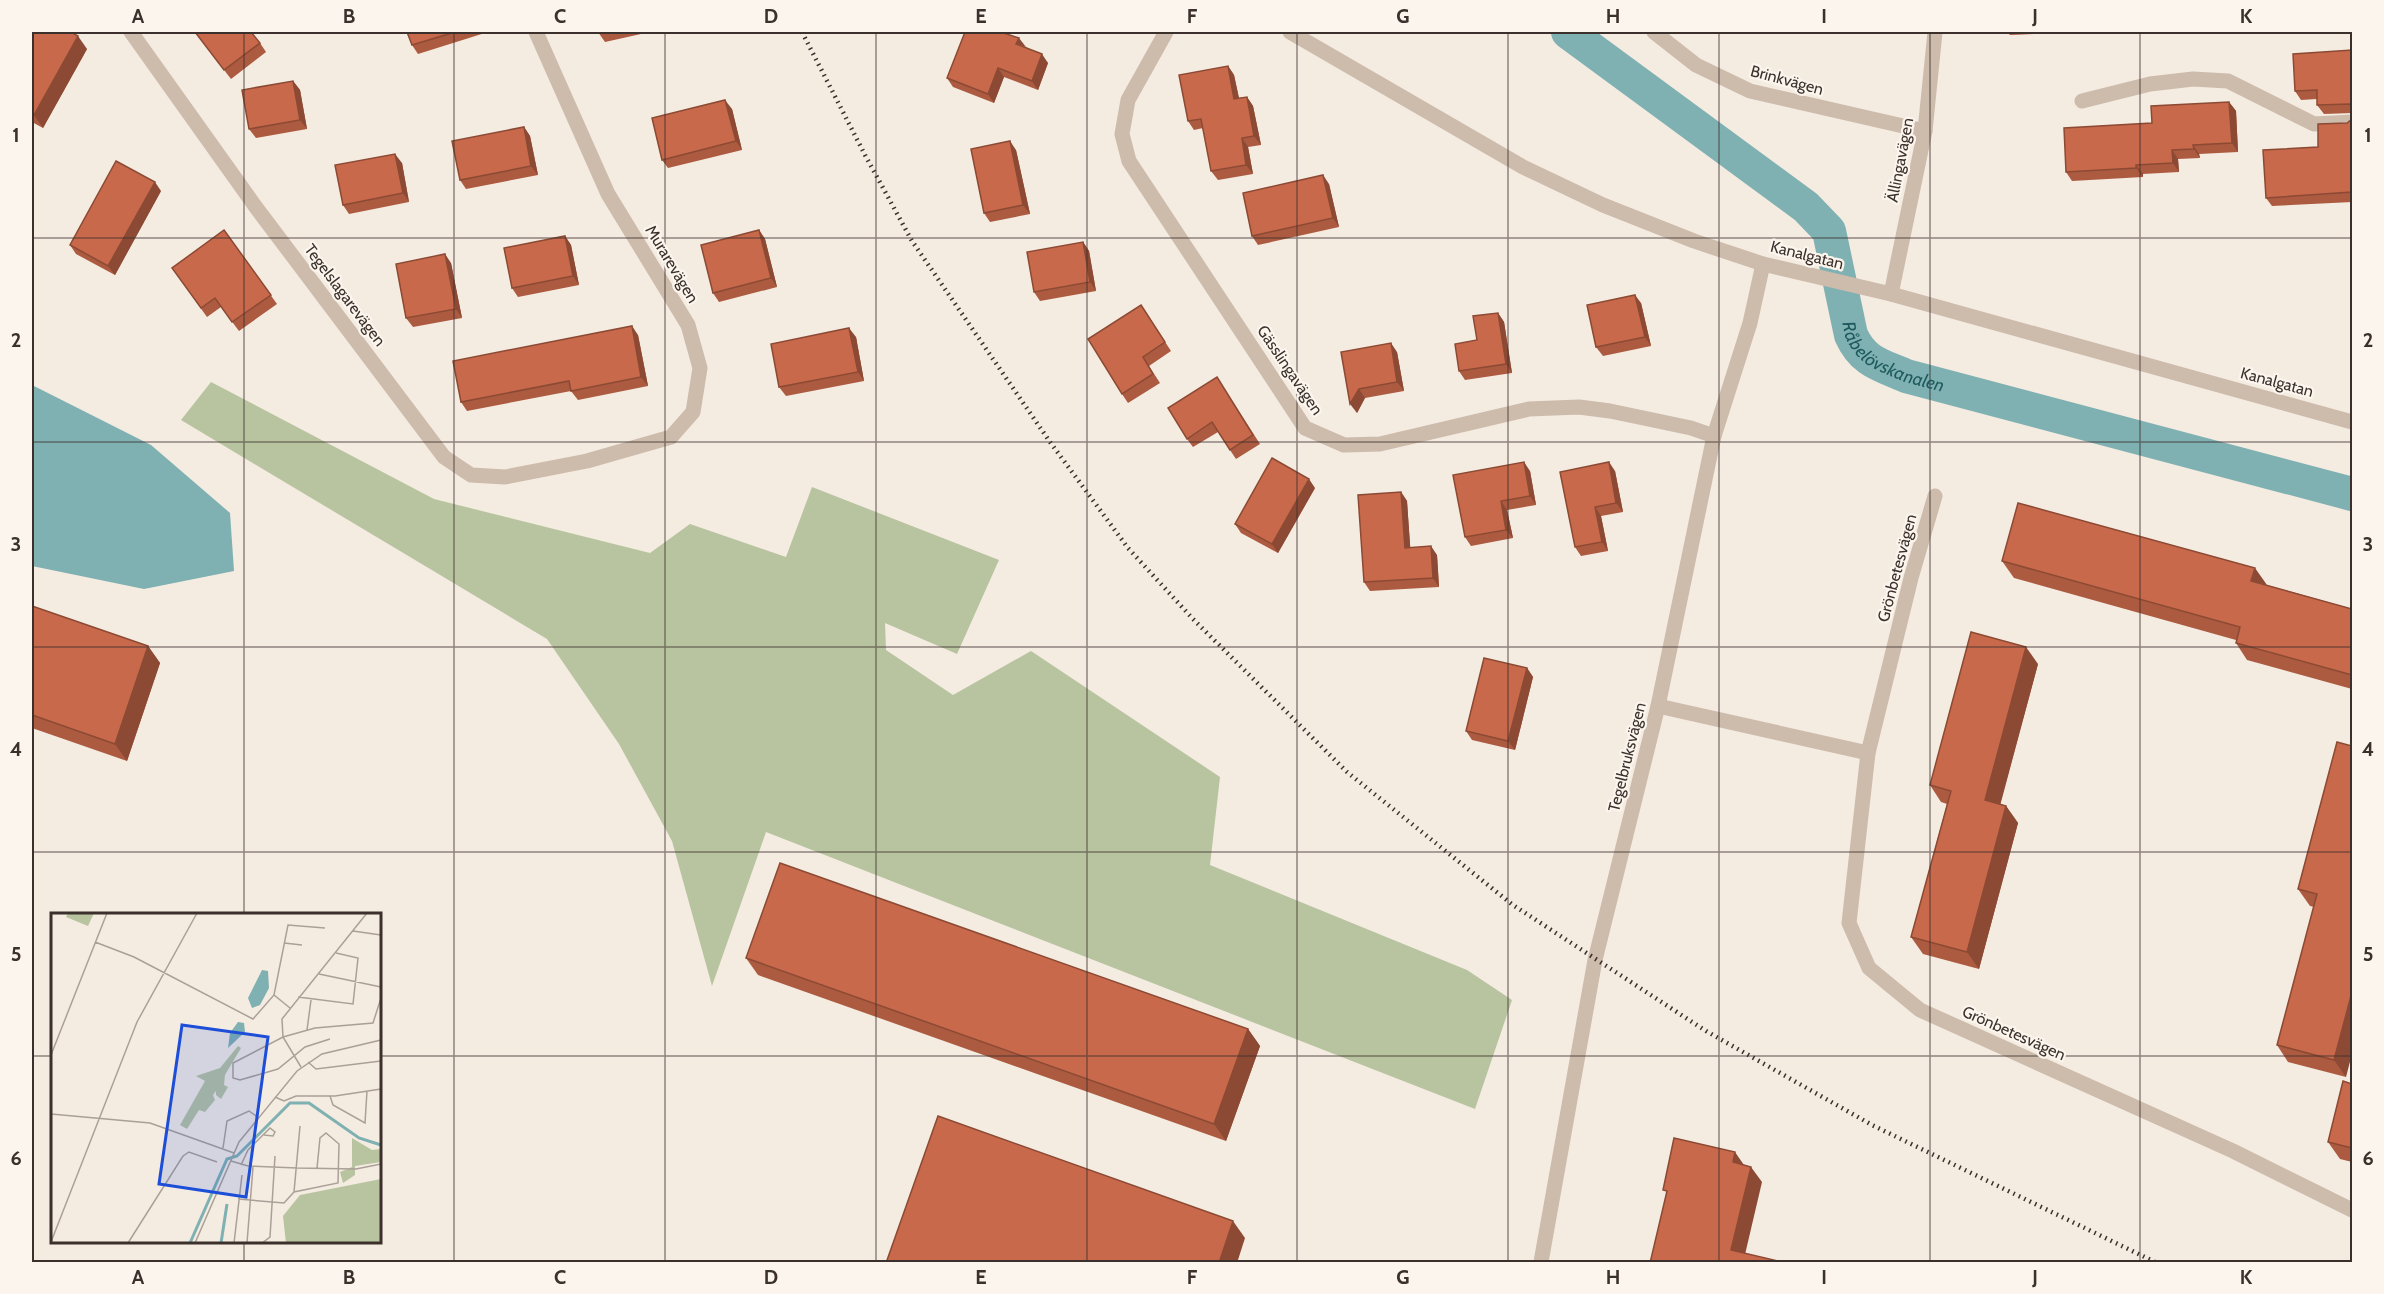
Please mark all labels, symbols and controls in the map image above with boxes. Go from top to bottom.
text: A [132,4,145,28]
text: B [343,4,355,28]
text: C [554,4,566,28]
text: D [764,4,778,28]
text: E [975,4,987,28]
text: F [1187,4,1198,28]
text: G [1396,4,1410,28]
text: H [1606,4,1620,28]
text: I [1821,4,1827,28]
text: J [2031,4,2038,28]
text: K [2240,4,2253,28]
street label: Brinkvägen [1749,61,1826,99]
street label: Ällingavägen [1883,116,1917,204]
text: 1 [12,123,20,147]
text: 1 [2364,123,2372,147]
street label: Murarevägen [641,222,703,306]
street label: Kanalgatan [1768,237,1846,273]
street label: Tegelslagarevägen [301,240,390,350]
water label: Råbelövskanalen [1837,319,1946,397]
street label: Gässlingavägen [1253,322,1327,418]
text: 2 [11,328,21,352]
text: 2 [2363,328,2373,352]
street label: Kanalgatan [2238,363,2316,401]
street label: Grönbetesvägen [1873,512,1921,624]
text: 3 [11,532,21,556]
text: 3 [2363,532,2373,556]
street label: Tegelbruksvägen [1604,700,1650,814]
text: 4 [10,737,22,761]
text: 4 [2362,737,2374,761]
inset map [51,913,381,1243]
text: 5 [11,942,21,966]
text: 5 [2363,942,2373,966]
street label: Grönbetesvägen [1959,1002,2069,1064]
text: 6 [10,1146,22,1170]
text: 6 [2362,1146,2374,1170]
text: A [132,1265,145,1289]
text: B [343,1265,355,1289]
text: C [554,1265,566,1289]
text: D [764,1265,778,1289]
text: E [975,1265,987,1289]
text: F [1187,1265,1198,1289]
text: G [1396,1265,1410,1289]
text: H [1606,1265,1620,1289]
text: I [1821,1265,1827,1289]
text: J [2031,1265,2038,1289]
text: K [2240,1265,2253,1289]

